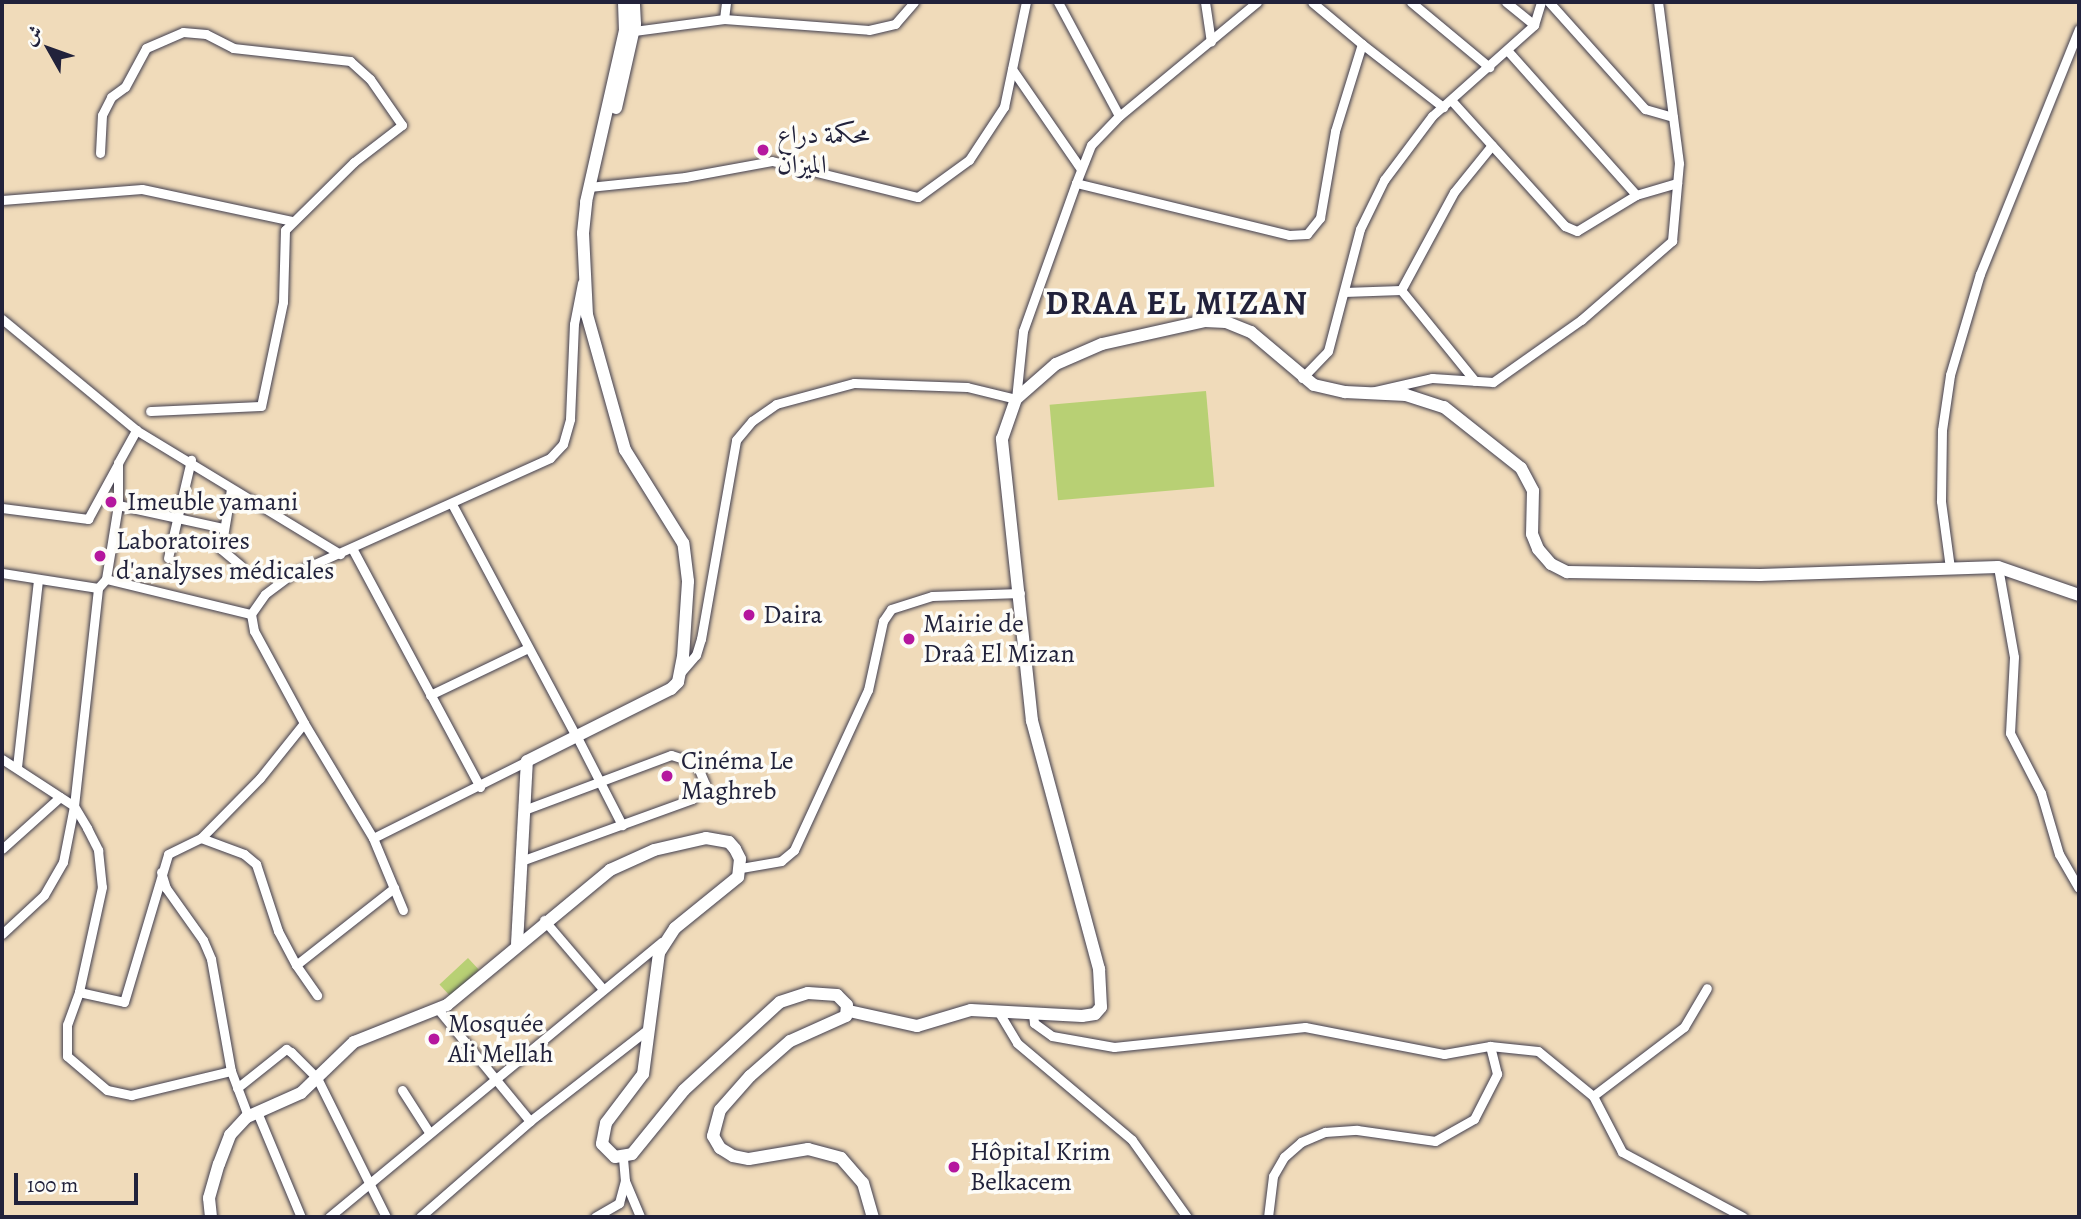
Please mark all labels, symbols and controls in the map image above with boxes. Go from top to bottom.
north arrow [14,14,84,84]
text: ش [17,20,49,51]
place label: محكمة دراع الميزان [777,119,870,180]
marker: محكمة دراع الميزان [755,142,771,158]
district label: DRAA EL MIZAN [1047,283,1307,323]
place label: Imeuble yamani [127,486,298,518]
marker: Imeuble yamani [101,492,121,512]
place label: Laboratoires d'analyses médicales [116,525,335,586]
marker: Laboratoires d'analyses médicales [90,546,110,566]
place label: Daira [763,599,823,631]
marker: Daira [741,607,757,623]
place label: Mairie de Draâ El Mizan [923,608,1075,670]
marker: Mairie de Draâ El Mizan [901,631,917,647]
place label: Cinéma Le Maghreb [681,745,794,806]
marker: Cinéma Le Maghreb [659,768,675,784]
place label: Mosquée Ali Mellah [448,1008,553,1070]
marker: Mosquée Ali Mellah [426,1031,442,1047]
place label: Hôpital Krim Belkacem [970,1136,1111,1198]
marker: Hôpital Krim Belkacem [944,1157,964,1177]
scale bar [18,1160,142,1204]
text: 100 m [27,1171,78,1199]

